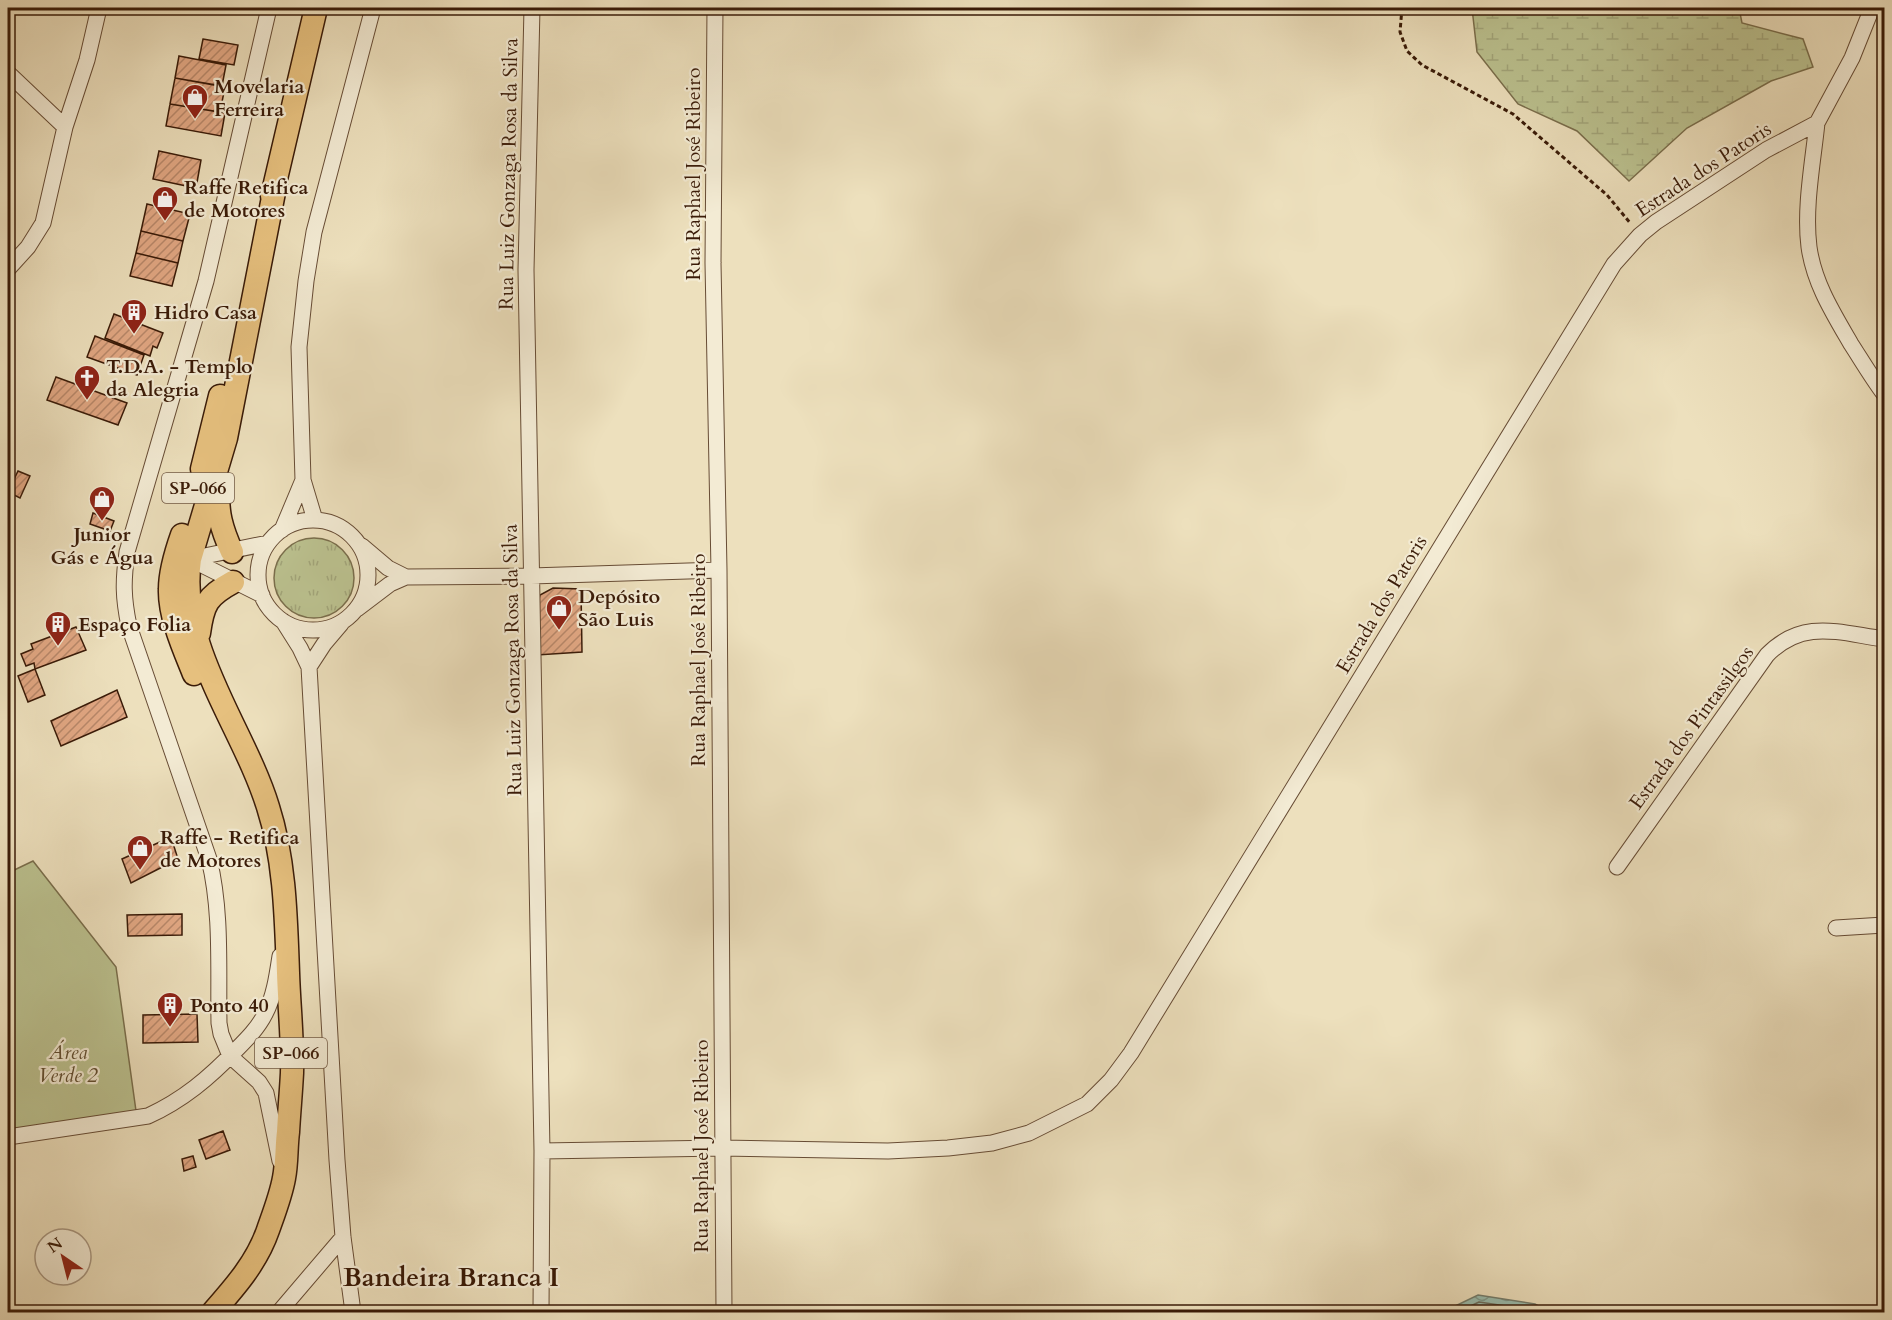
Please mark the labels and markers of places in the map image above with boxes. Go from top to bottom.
place label: Movelaria Ferreira [214,73,305,123]
shop icon: Movelaria Ferreira [180,82,210,120]
place label: Raffe Retifica de Motores [184,174,309,224]
shop icon: Raffe Retifica de Motores [150,184,180,222]
building icon: Hidro Casa [119,297,149,335]
place label: Hidro Casa [154,299,257,326]
place label: T.D.A. - Templo da Alegria [106,353,253,403]
church icon: T.D.A. - Templo da Alegria [72,363,102,401]
shop icon: Junior Gás e Água [87,484,117,522]
place label: Junior Gás e Água [51,521,154,571]
place label: Depósito São Luis [578,583,660,633]
shop icon: Depósito São Luis [544,593,574,631]
building icon: Espaço Folia [43,609,73,647]
place label: Espaço Folia [78,611,191,638]
place label: Raffe - Retifica de Motores [160,824,299,874]
shop icon: Raffe - Retifica de Motores [125,833,155,871]
building icon: Ponto 40 [155,990,185,1028]
place label: Ponto 40 [190,992,269,1019]

